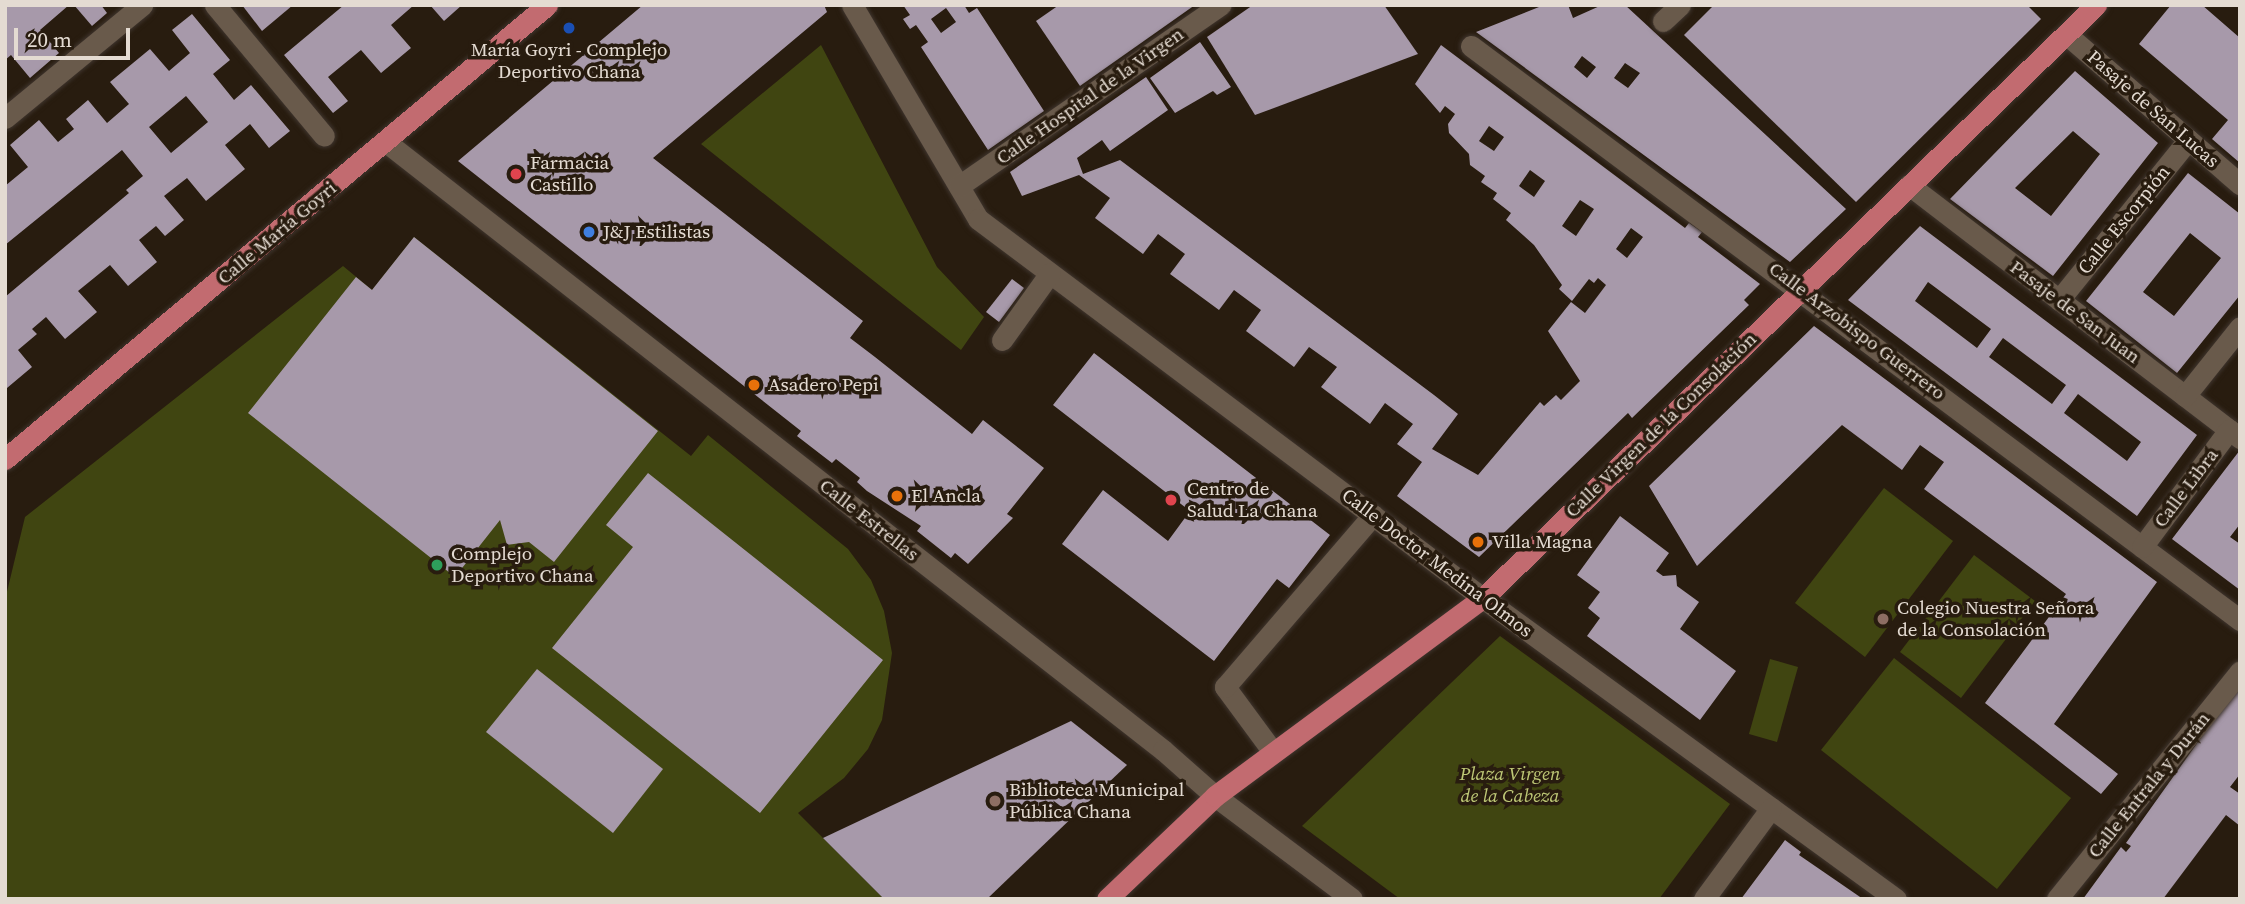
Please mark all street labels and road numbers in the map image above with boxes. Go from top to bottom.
street label: Calle Hospital de la Virgen [992,22,1188,170]
street label: Pasaje de San Lucas [2082,46,2224,172]
street label: Calle Escorpión [2073,161,2175,279]
street label: Calle María Goyri [213,177,341,289]
street label: Pasaje de San Juan [2005,256,2145,368]
street label: Calle Arzobispo Guerrero [1764,257,1950,405]
street label: Calle Virgen de la Consolación [1561,328,1761,522]
street label: Calle Libra [2149,444,2223,532]
street label: Calle Estrellas [815,474,923,566]
street label: Calle Doctor Medina Olmos [1337,484,1537,642]
street label: Calle Entrala y Durán [2083,708,2215,862]

